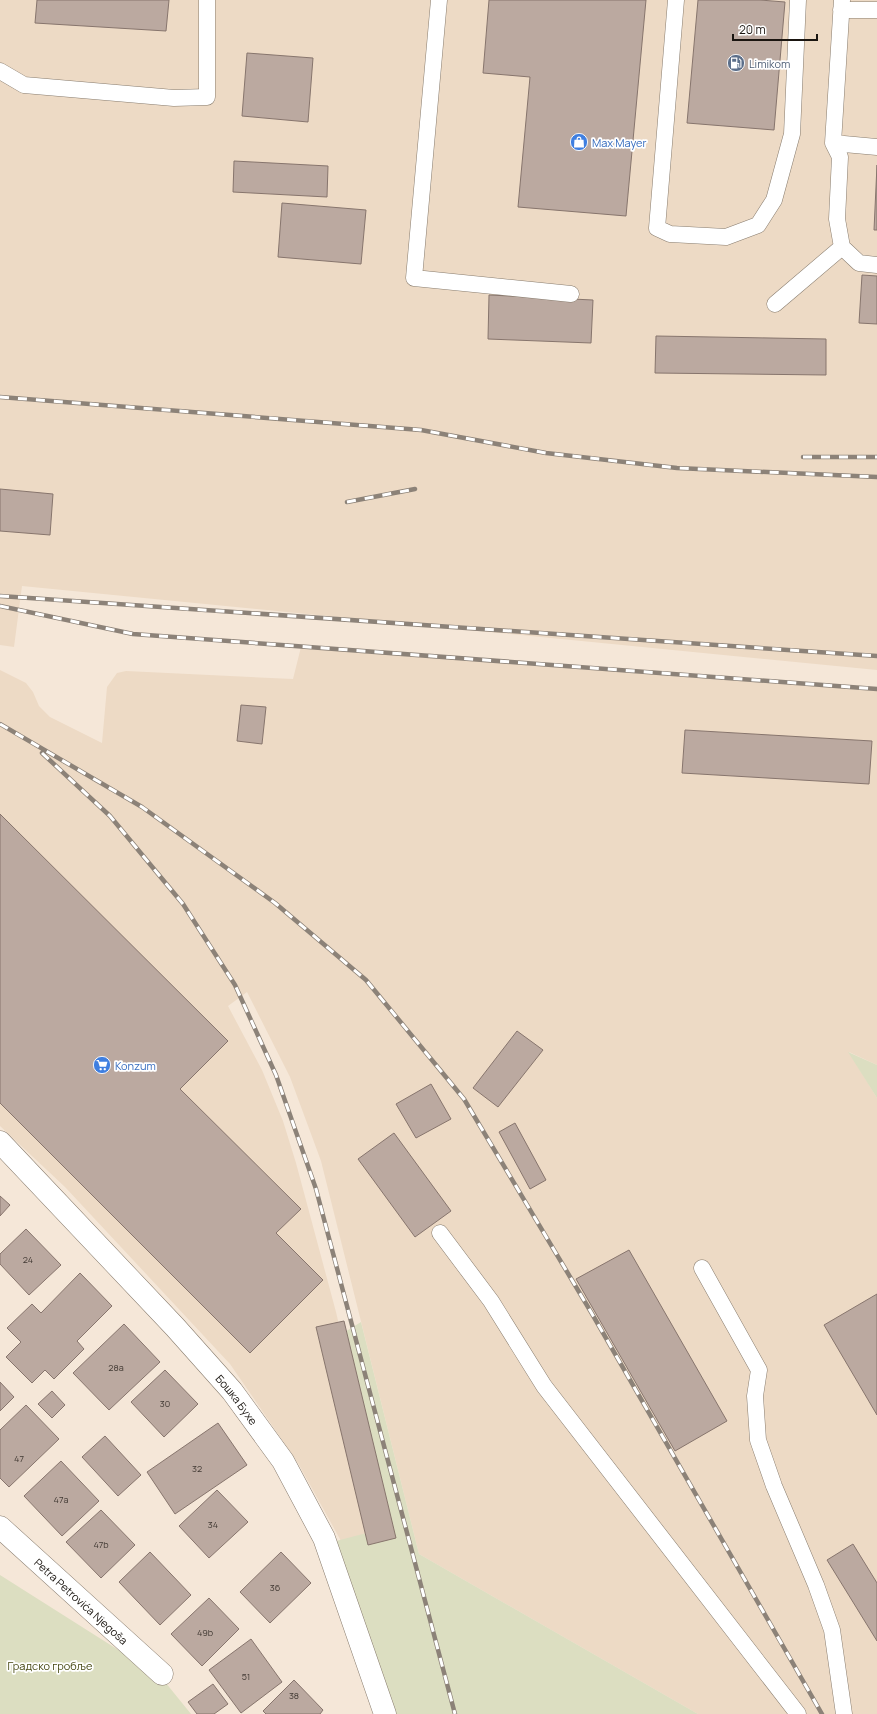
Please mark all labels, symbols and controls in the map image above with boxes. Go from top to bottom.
scale bar [733,16,817,42]
text: 20 m [739,21,766,38]
fuel station icon: Limikom [726,53,746,73]
place label: Limikom [749,56,790,71]
shop icon: Max Mayer [569,132,589,152]
place label: Max Mayer [592,135,646,150]
supermarket icon: Konzum [92,1055,112,1075]
place label: Konzum [115,1058,156,1073]
house number: 24 [23,1253,33,1266]
house number: 28а [108,1361,124,1374]
street label: Бошка Бухе [213,1371,262,1428]
house number: 30 [160,1397,170,1410]
house number: 47 [14,1452,24,1465]
house number: 32 [192,1462,202,1475]
house number: 47a [54,1493,68,1506]
house number: 34 [208,1518,218,1531]
house number: 47b [93,1538,109,1551]
street label: Petra Petrovića Njegoša [32,1555,131,1647]
house number: 36 [270,1581,281,1594]
house number: 49b [197,1626,213,1639]
park label: Градско гробље [8,1658,93,1673]
house number: 51 [242,1670,250,1683]
house number: 38 [289,1689,299,1702]

